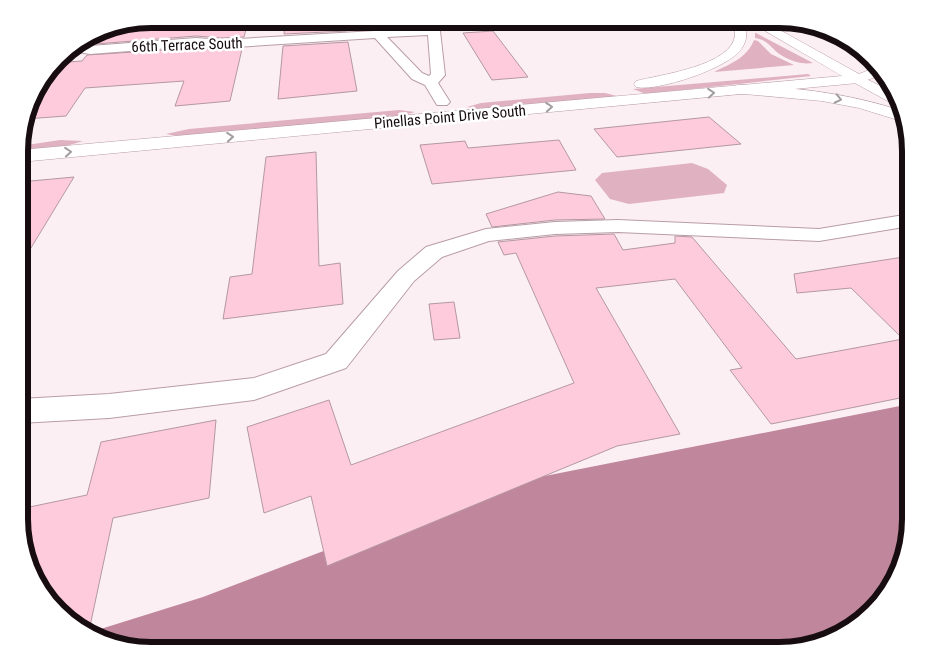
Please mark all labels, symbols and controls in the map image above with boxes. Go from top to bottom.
street label: 66th Terrace South [131,34,243,56]
one-way arrow [707,87,715,98]
one-way arrow [834,93,843,104]
street label: Pinellas Point Drive South [373,101,527,133]
one-way arrow [545,102,553,113]
one-way arrow [227,132,235,143]
one-way arrow [65,146,73,157]

